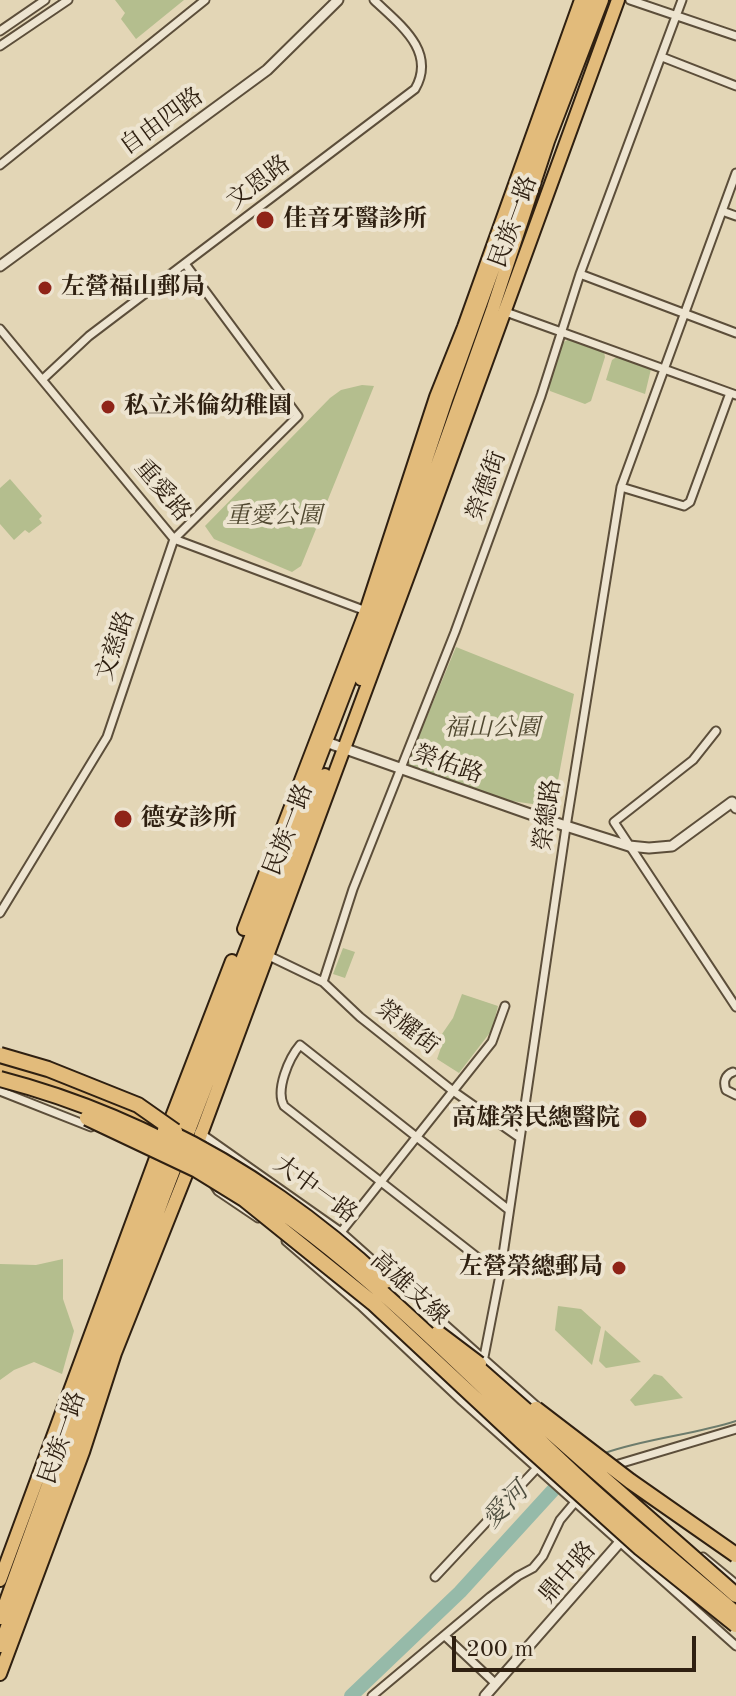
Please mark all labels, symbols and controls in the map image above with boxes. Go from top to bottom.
street label: 自由四路 [115,82,209,162]
street label: 文恩路 [222,150,296,216]
street label: 民族一路 [484,172,544,272]
place label: 佳音牙醫診所 [283,206,427,234]
marker: 佳音牙醫診所 [254,209,276,231]
place label: 左營福山郵局 [61,274,205,302]
marker: 左營福山郵局 [36,279,54,297]
place label: 私立米倫幼稚園 [124,393,292,421]
marker: 私立米倫幼稚園 [99,398,117,416]
street label: 榮德街 [461,447,513,525]
street label: 重愛路 [128,454,196,528]
park label: 重愛公園 [226,503,322,531]
street label: 文慈路 [91,607,141,685]
park label: 福山公園 [444,715,540,743]
street label: 榮佑路 [409,740,487,790]
street label: 榮總路 [529,777,567,853]
street label: 民族一路 [258,780,320,880]
place label: 德安診所 [141,805,237,833]
marker: 德安診所 [112,808,134,830]
street label: 榮耀街 [370,994,444,1062]
place label: 高雄榮民總醫院 [452,1105,620,1133]
marker: 高雄榮民總醫院 [627,1108,649,1130]
street label: 大中一路 [268,1150,362,1230]
street label: 高雄支線 [364,1246,454,1332]
place label: 左營榮總郵局 [459,1254,603,1282]
marker: 左營榮總郵局 [610,1259,628,1277]
street label: 民族一路 [34,1388,92,1488]
water label: 愛河 [477,1477,535,1535]
street label: 鼎中路 [534,1536,602,1610]
scale bar [456,1620,700,1670]
text: 200 m [466,1638,534,1662]

